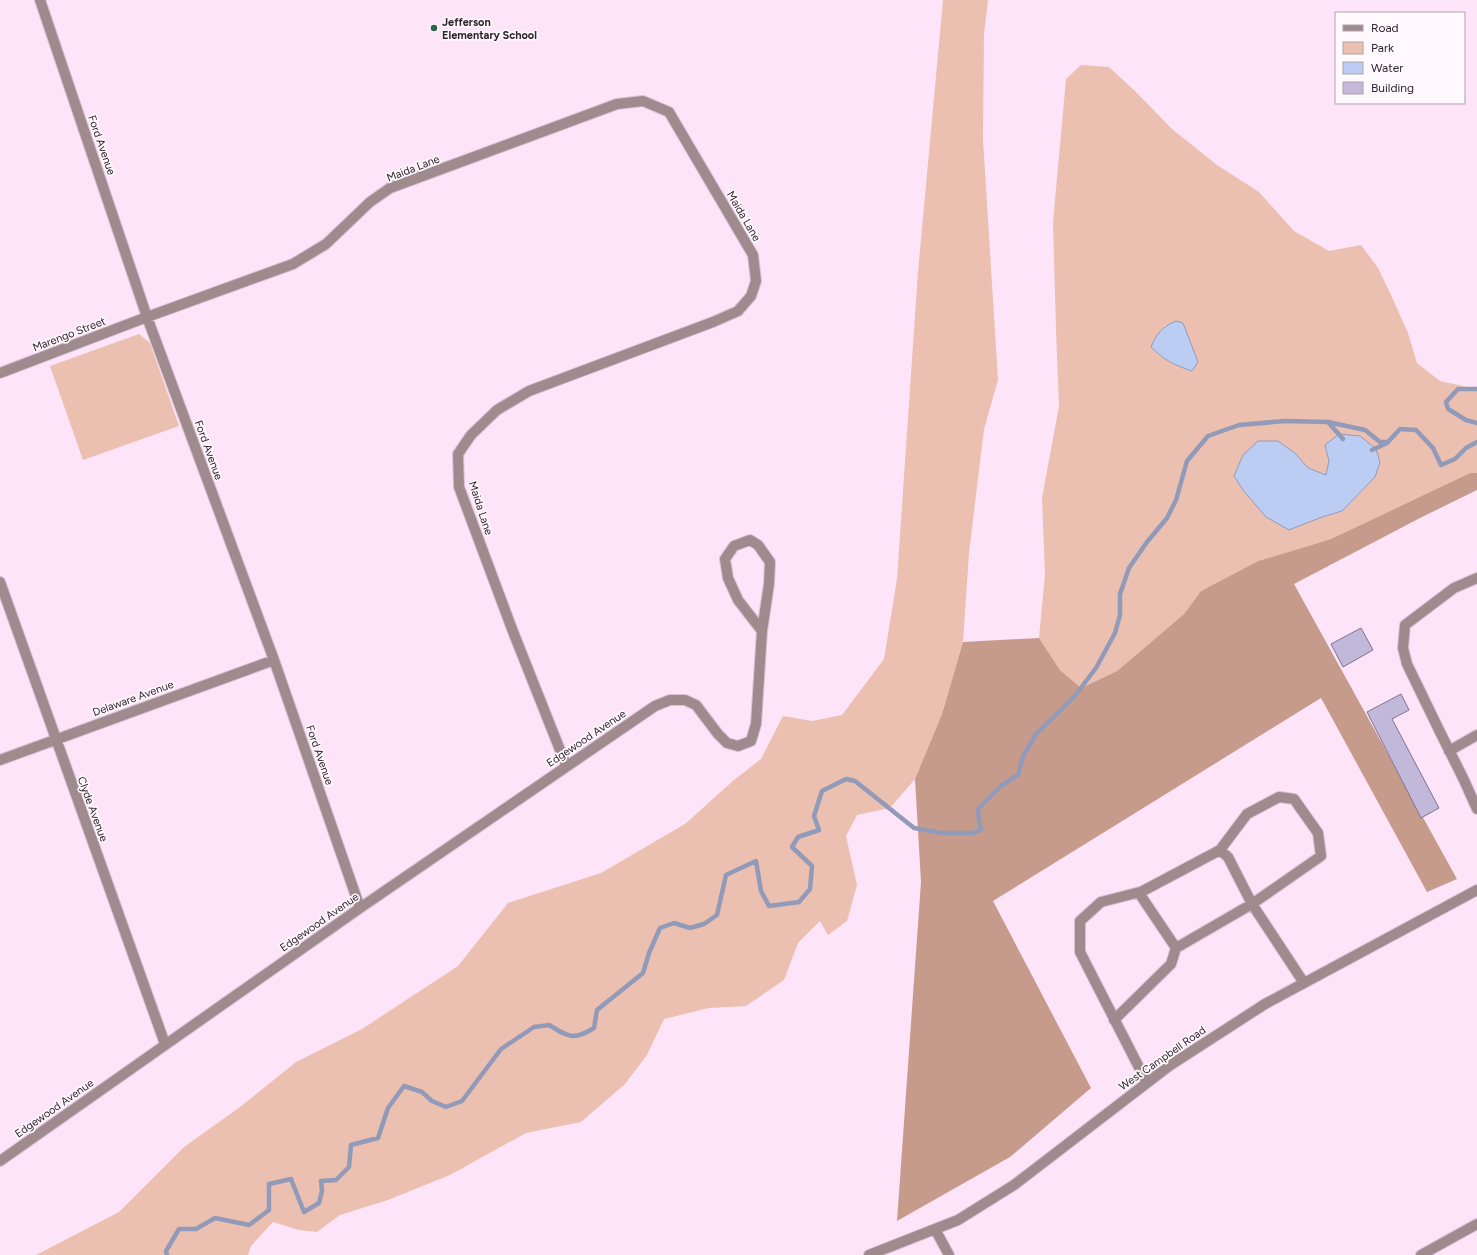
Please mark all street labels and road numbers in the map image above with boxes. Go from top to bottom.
street label: Ford Avenue [85,114,118,177]
street label: Maida Lane [385,152,442,185]
street label: Maida Lane [724,189,763,244]
street label: Marengo Street [31,315,108,354]
street label: Ford Avenue [192,419,225,482]
street label: Maida Lane [466,480,495,537]
street label: Delaware Avenue [91,678,175,719]
street label: Edgewood Avenue [544,707,628,770]
street label: Ford Avenue [303,724,336,787]
street label: Clyde Avenue [75,775,110,844]
street label: Edgewood Avenue [278,890,361,954]
street label: West Campbell Road [1116,1024,1208,1093]
street label: Edgewood Avenue [13,1076,96,1140]

